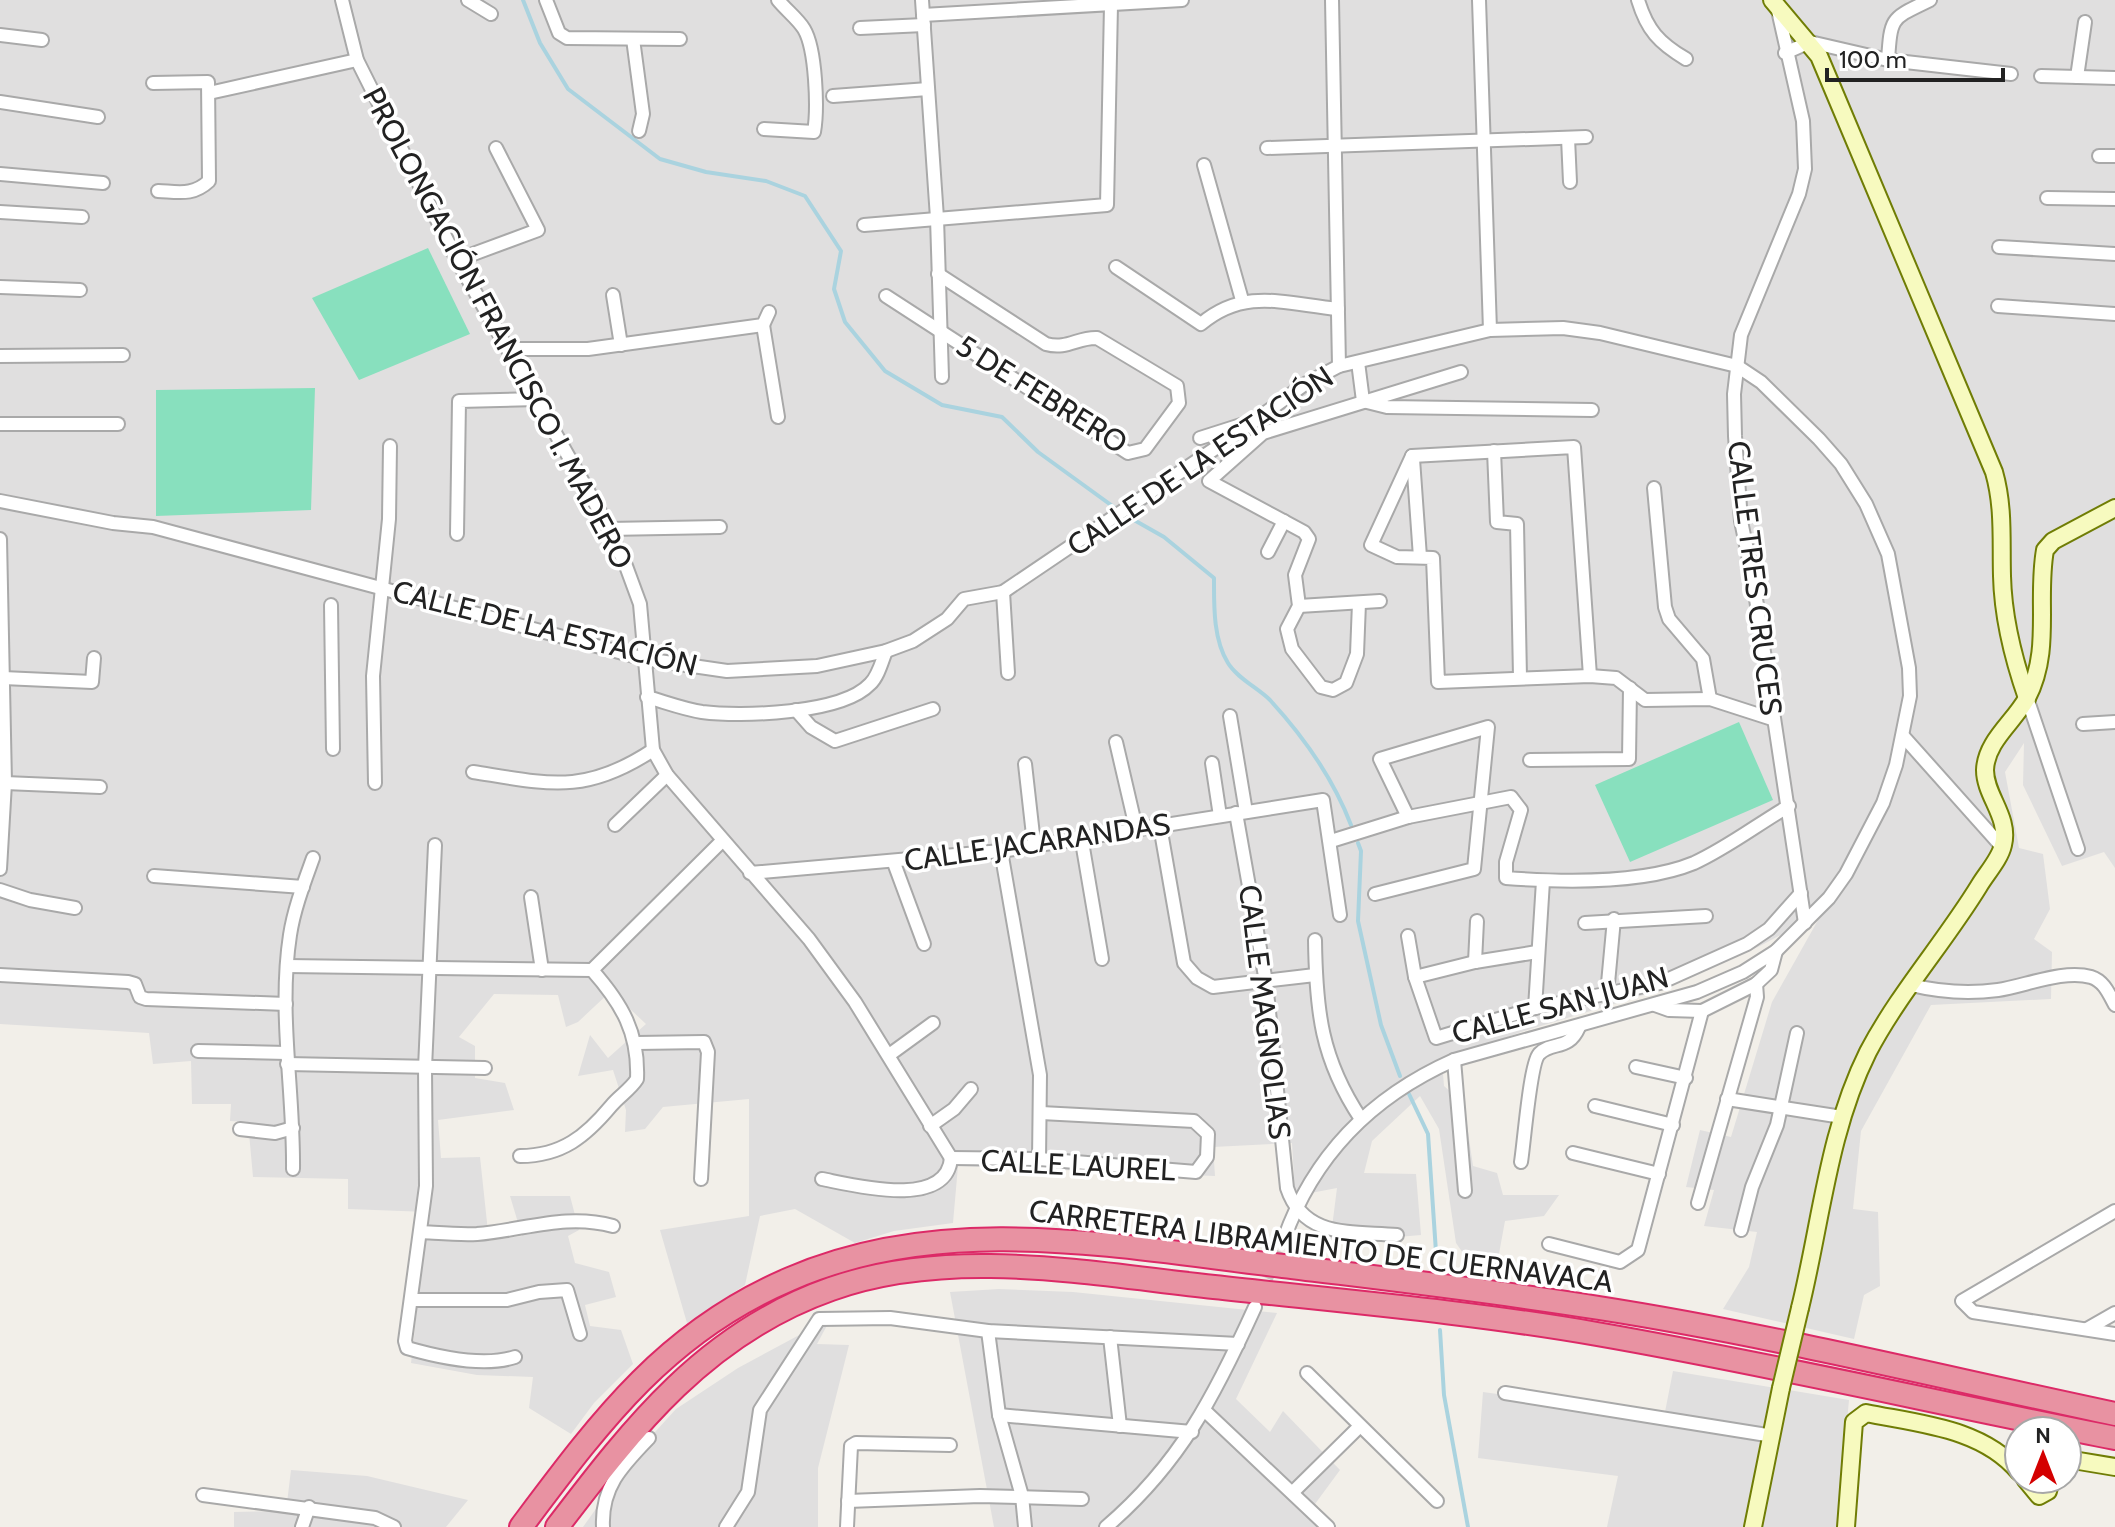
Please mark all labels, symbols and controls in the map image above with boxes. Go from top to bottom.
scale bar [1827,32,2003,82]
text: 100 m [1839,45,1907,74]
street label: PROLONGACIÓN FRANCISCO I. MADERO [355,81,641,575]
street label: 5 DE FEBRERO [950,327,1134,461]
street label: CALLE DE LA ESTACIÓN [1060,358,1340,564]
street label: CALLE TRES CRUCES [1720,439,1790,717]
street label: CALLE DE LA ESTACIÓN [389,572,701,684]
street label: CALLE JACARANDAS [902,805,1172,879]
street label: CALLE MAGNOLIAS [1231,883,1299,1141]
street label: CALLE SAN JUAN [1448,958,1672,1052]
street label: CALLE LAUREL [980,1141,1176,1189]
street label: CARRETERA LIBRAMIENTO DE CUERNAVACA [1027,1192,1615,1300]
north arrow [2003,1415,2083,1495]
text: N [2035,1422,2051,1449]

